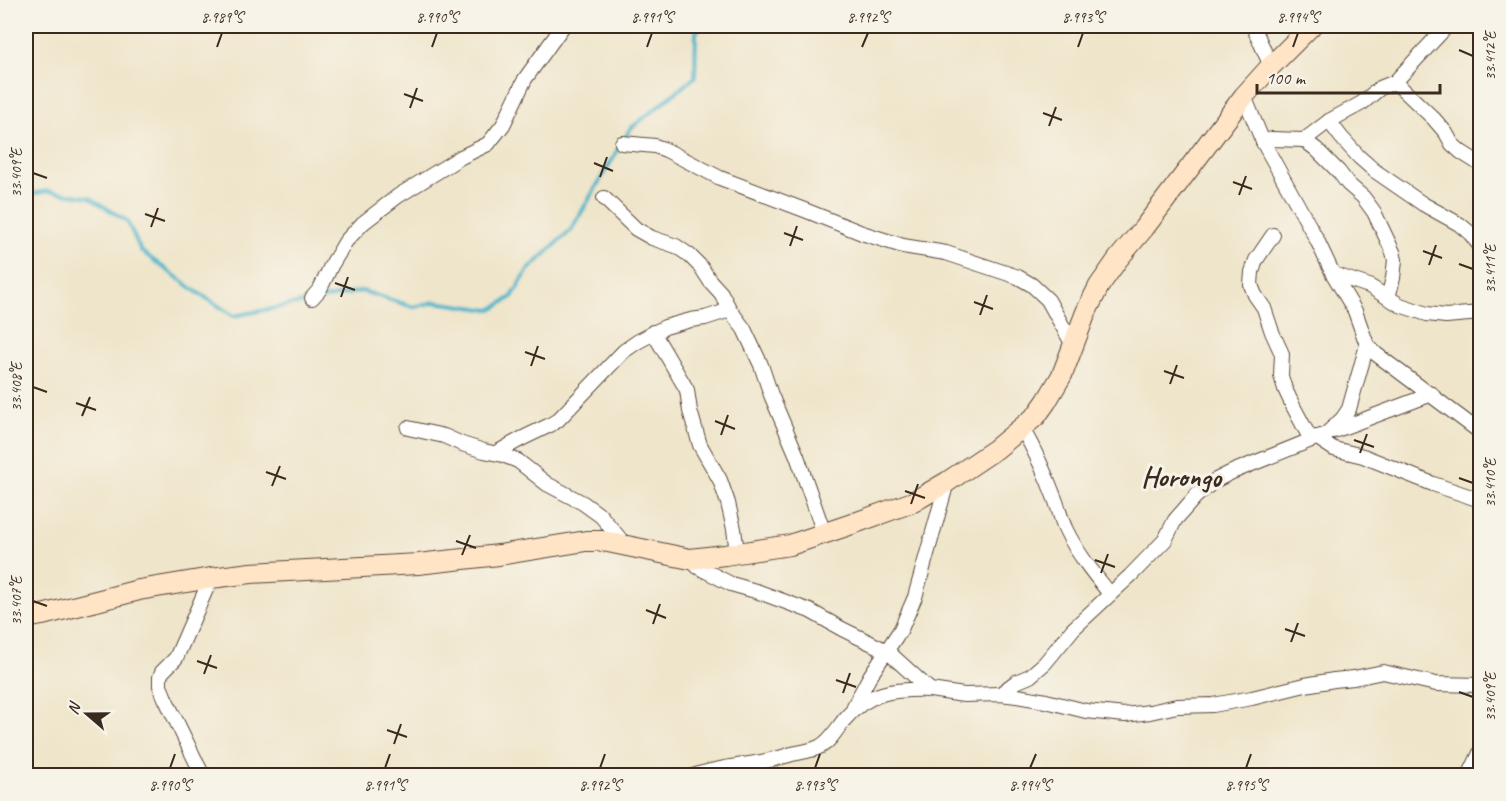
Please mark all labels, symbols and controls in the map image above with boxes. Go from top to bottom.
text: 8.989°S [201,8,245,27]
text: 8.990°S [416,8,460,27]
text: 8.991°S [631,8,675,27]
text: 8.992°S [847,8,891,27]
text: 8.993°S [1062,8,1106,27]
text: 8.994°S [1277,8,1321,27]
text: 33.412°E [1481,29,1500,80]
scale bar [1257,57,1440,95]
text: 100 m [1266,67,1307,89]
text: 33.409°E [7,146,26,197]
text: 33.411°E [1481,242,1500,293]
text: 33.408°E [7,360,26,411]
text: 33.410°E [1481,456,1500,507]
district label: Horongo [1141,459,1223,494]
text: 33.407°E [7,574,26,625]
text: 33.409°E [1481,670,1500,721]
north arrow [57,684,117,744]
text: N [63,698,86,717]
text: 8.990°S [149,776,193,795]
text: 8.991°S [364,776,408,795]
text: 8.992°S [579,776,623,795]
text: 8.993°S [794,776,838,795]
text: 8.994°S [1009,776,1053,795]
text: 8.995°S [1225,776,1269,795]

